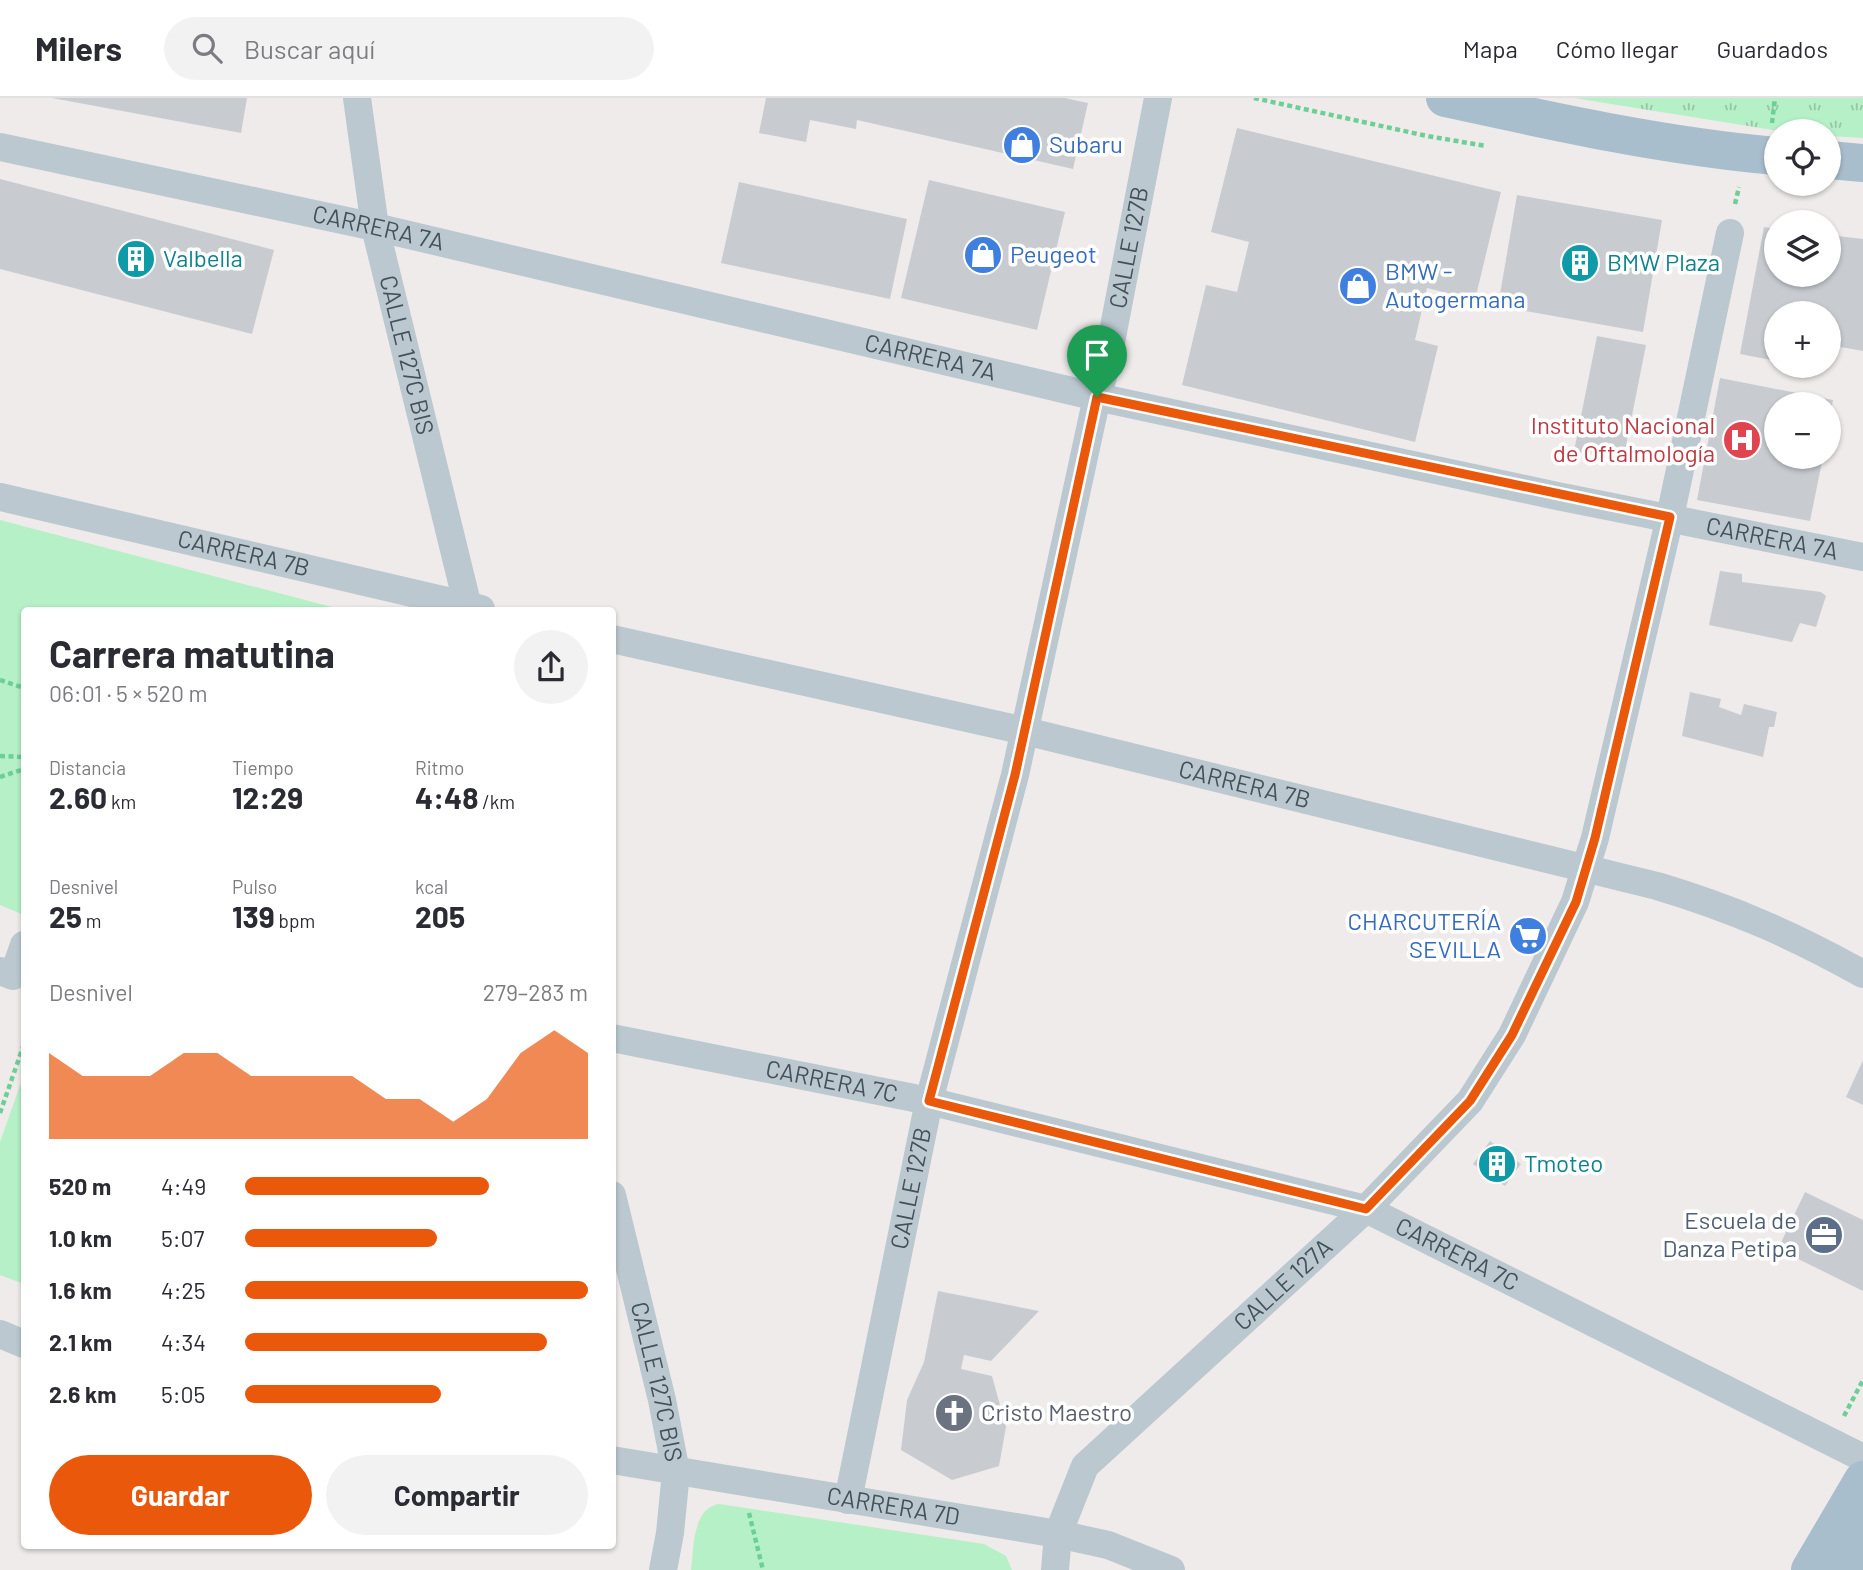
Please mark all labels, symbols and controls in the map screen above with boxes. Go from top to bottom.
search box [164,17,654,80]
text: Milers [35,28,122,68]
icon: search [188,29,226,67]
text: Buscar aquí [244,33,375,64]
text: Mapa [1463,34,1518,63]
text: Cómo llegar [1556,34,1678,63]
text: Guardados [1716,34,1828,63]
map controls [1764,119,1841,469]
button: locate [1764,119,1841,196]
shop icon: Subaru [1001,124,1043,166]
place label: Subaru [1049,129,1123,158]
street label: CALLE 127B [1102,184,1154,311]
street label: CARRERA 7A [310,198,447,256]
button: layers [1764,210,1841,287]
shop icon: Peugeot [962,234,1004,276]
building icon: Valbella [115,238,157,280]
place label: Peugeot [1010,239,1097,268]
building icon: BMW Plaza [1559,242,1601,284]
place label: Valbella [163,243,243,272]
place label: BMW Plaza [1607,247,1720,276]
place label: BMW - Autogermana [1385,256,1526,313]
shop icon: BMW - Autogermana [1337,265,1379,307]
street label: CALLE 127C BIS [374,272,441,437]
button: + [1764,301,1841,378]
pin [1067,325,1127,397]
street label: CARRERA 7A [862,327,999,386]
icon: arrive [1078,336,1116,374]
button: − [1764,392,1841,469]
place label: Instituto Nacional de Oftalmología [1531,410,1715,467]
hospital icon: Instituto Nacional de Oftalmología [1721,419,1763,461]
street label: CARRERA 7A [1704,510,1841,565]
street label: CARRERA 7B [175,523,313,582]
text: Carrera matutina [49,630,335,676]
button: share [514,630,588,704]
text: 06:01 · 5 × 520 m [49,679,208,707]
street label: CARRERA 7B [1176,753,1313,813]
text: Distancia [49,756,126,779]
text: Tiempo [232,756,294,779]
text: Ritmo [415,756,464,779]
text: 2.60 [49,779,107,815]
text: 12:29 [232,779,303,815]
text: 4:48 [415,779,478,815]
text: km [107,790,136,813]
text: /km [478,790,515,813]
text: Desnivel [49,875,118,898]
text: Pulso [232,875,277,898]
text: kcal [415,875,448,898]
text: 25 [49,898,82,934]
text: 139 [232,898,275,934]
text: 205 [415,898,465,934]
place label: CHARCUTERÍA SEVILLA [1348,906,1501,963]
text: m [82,909,102,932]
text: bpm [275,909,315,932]
supermarket icon: CHARCUTERÍA SEVILLA [1507,915,1549,957]
text: Desnivel [49,978,133,1006]
text: 279–283 m [483,978,588,1006]
street label: CARRERA 7C [763,1053,901,1107]
street label: CALLE 127B [883,1125,936,1251]
building icon: Tmoteo [1476,1143,1518,1185]
place label: Tmoteo [1524,1148,1603,1177]
text: 520 m [49,1172,111,1200]
text: 4:49 [161,1172,206,1200]
place label: Escuela de Danza Petipa [1663,1205,1797,1262]
street label: CARRERA 7C [1391,1210,1524,1296]
office icon: Escuela de Danza Petipa [1803,1214,1845,1256]
text: 1.0 km [49,1224,112,1252]
text: 5:07 [161,1224,205,1252]
street label: CALLE 127A [1227,1231,1337,1336]
text: 1.6 km [49,1276,112,1304]
text: 4:25 [161,1276,206,1304]
street label: CALLE 127C BIS [626,1299,690,1464]
text: 2.1 km [49,1328,112,1356]
text: 4:34 [161,1328,206,1356]
text: 2.6 km [49,1380,117,1408]
text: 5:05 [161,1380,205,1408]
church icon: Cristo Maestro [933,1392,975,1434]
place label: Cristo Maestro [981,1397,1132,1426]
button: Guardar [49,1455,312,1535]
button: Compartir [326,1455,588,1535]
street label: CARRERA 7D [825,1480,962,1530]

